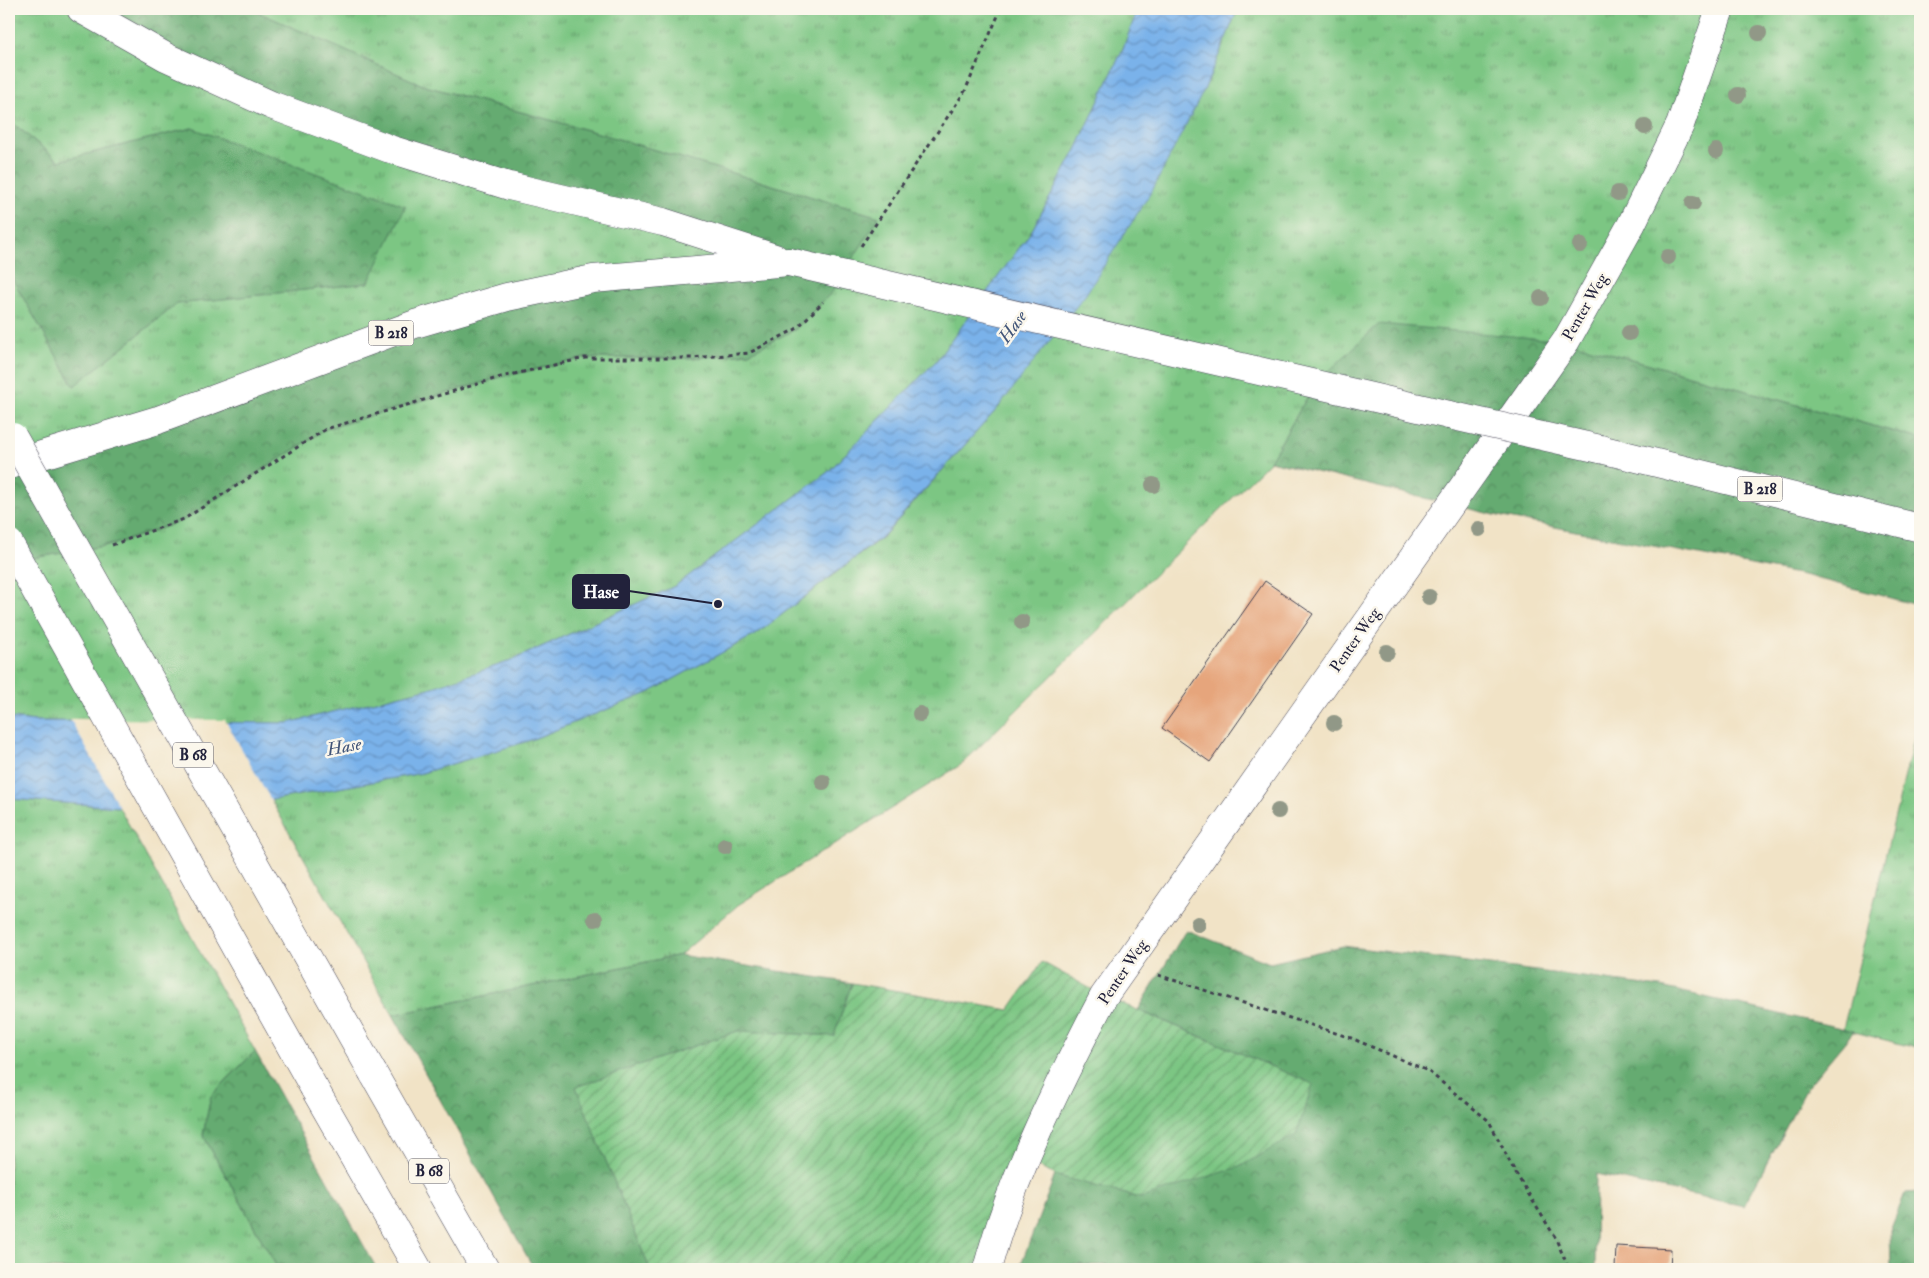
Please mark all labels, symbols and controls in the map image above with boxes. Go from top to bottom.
street label: Penter Weg [1558,269,1613,344]
water label: Hase [993,305,1033,349]
road number: B 218 [368,320,414,346]
road number: B 218 [1738,476,1782,502]
callout: Hase [573,575,629,608]
text: Hase [583,581,619,604]
street label: Penter Weg [1325,603,1385,676]
water label: Hase [324,732,364,762]
road number: B 68 [173,742,213,768]
street label: Penter Weg [1094,935,1153,1008]
road number: B 68 [409,1158,449,1184]

